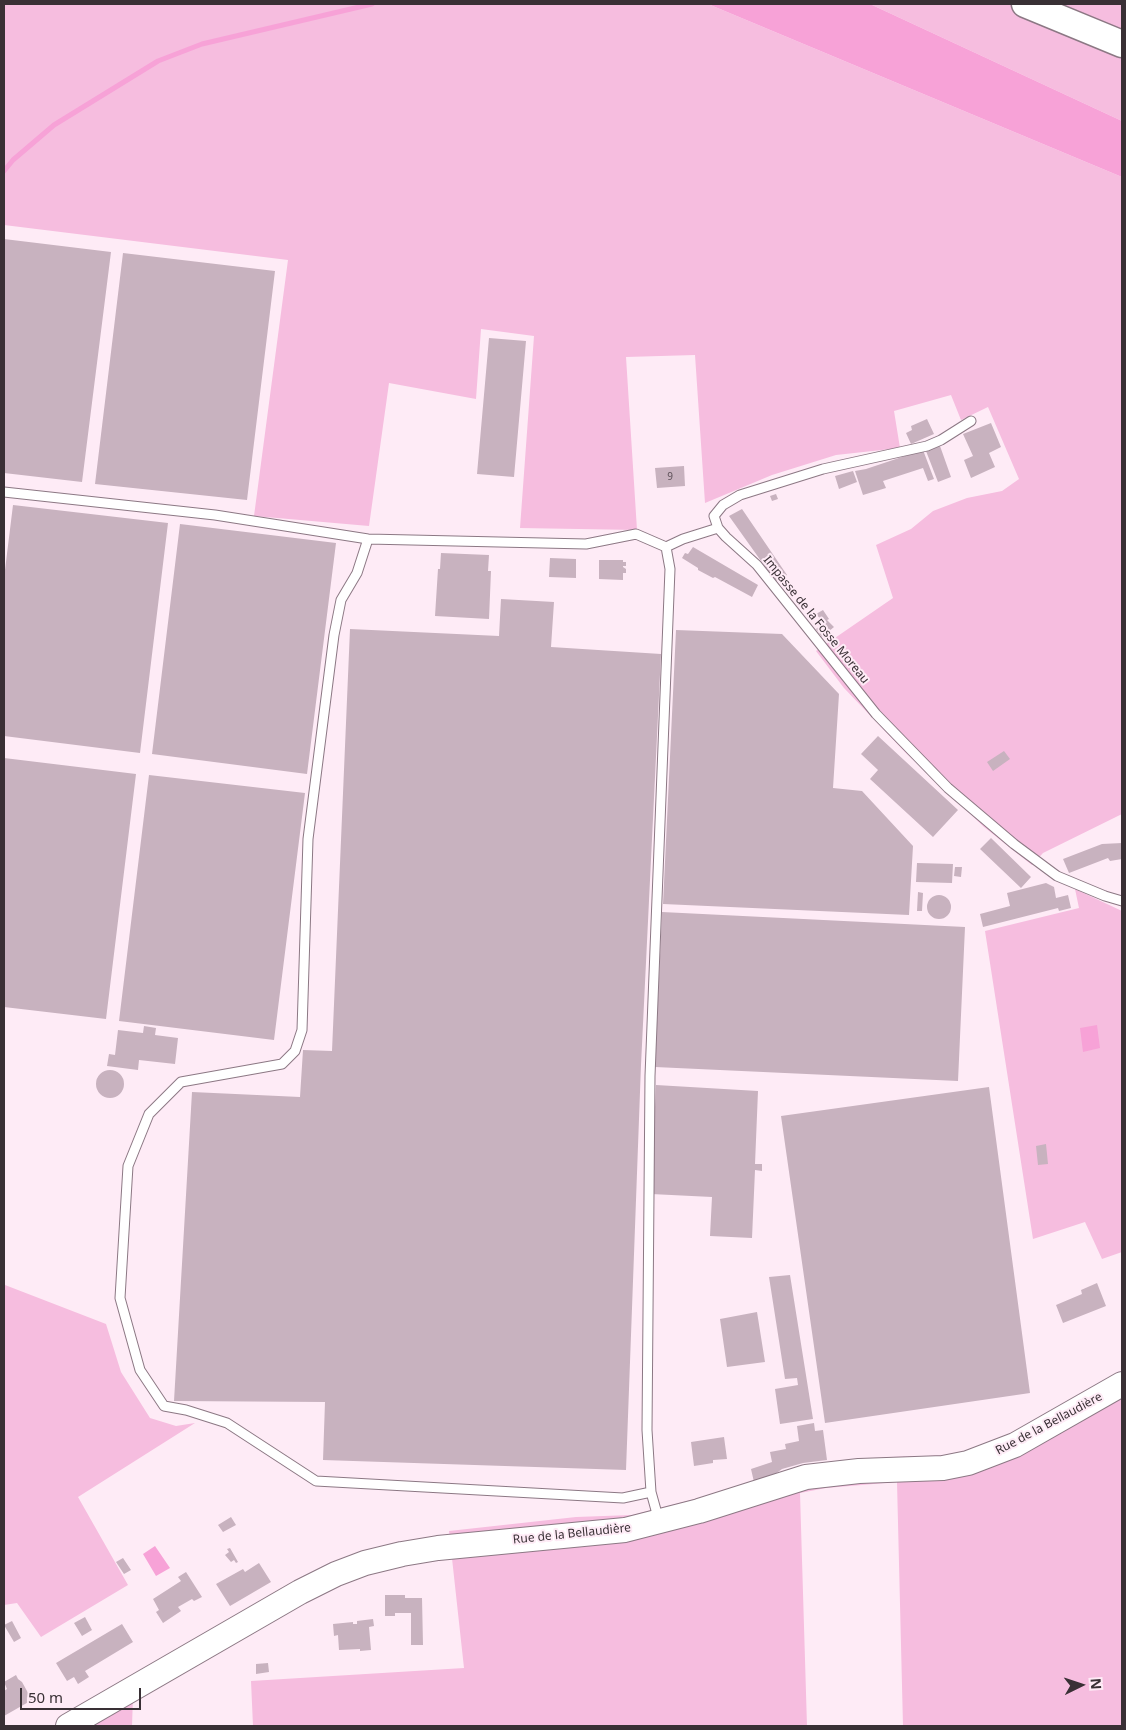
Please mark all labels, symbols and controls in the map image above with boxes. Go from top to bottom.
house number: 9 [667,471,673,483]
street label: Impasse de la Fosse Moreau [760,553,872,687]
street label: Rue de la Bellaudière [993,1390,1105,1458]
street label: Rue de la Bellaudière [512,1521,632,1547]
north arrow [1056,1660,1106,1710]
scale bar [22,1678,144,1710]
text: N [1087,1678,1106,1690]
text: 50 m [28,1687,63,1707]

